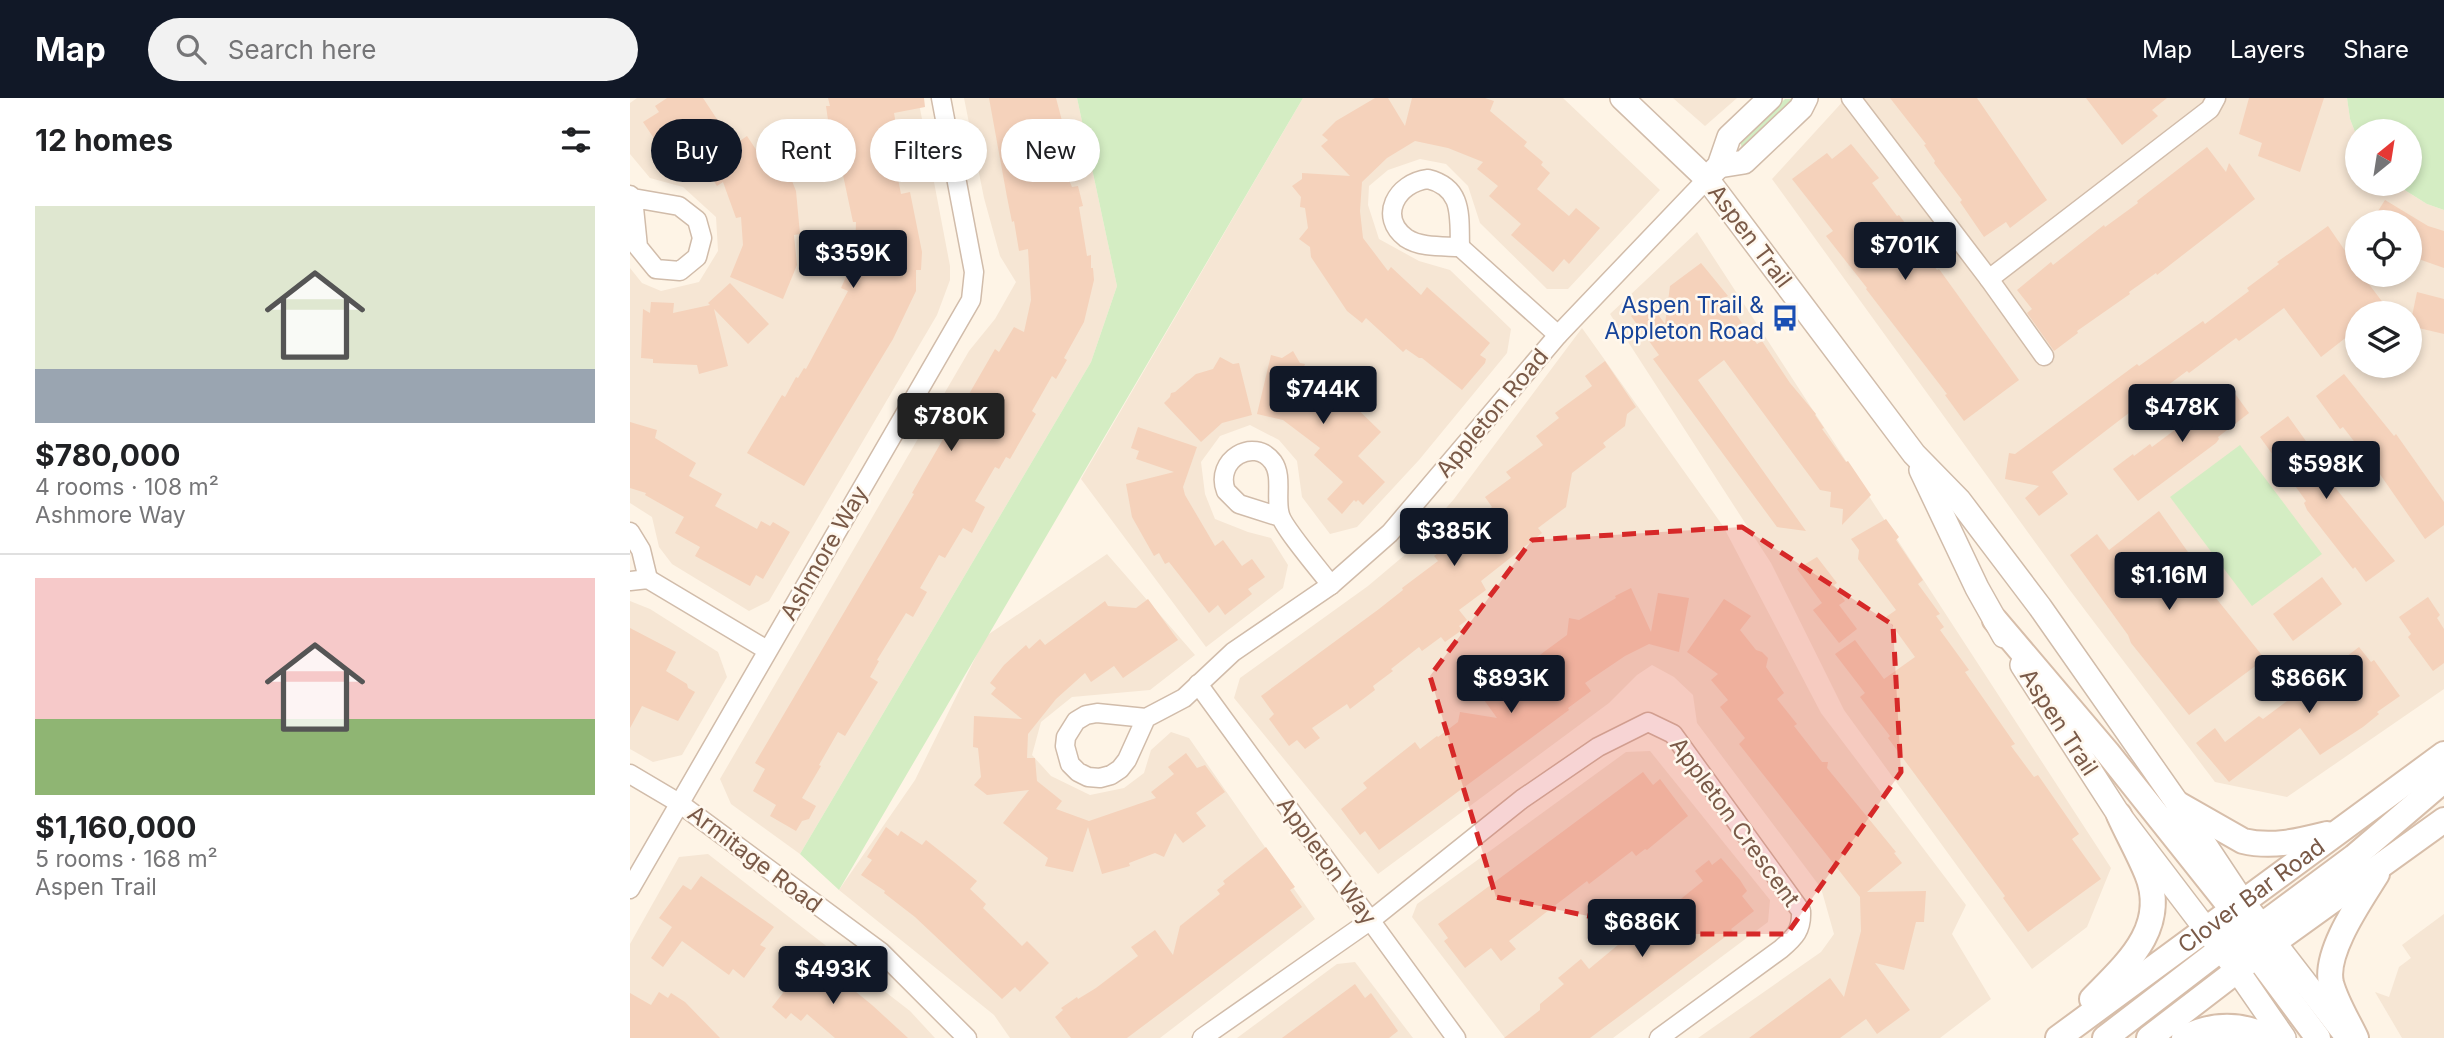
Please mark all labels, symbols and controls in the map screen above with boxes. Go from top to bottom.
search box [148,18,638,81]
text: Map [35,29,106,69]
icon: search [172,30,210,68]
text: Search here [228,34,376,65]
text: Map [2142,35,2192,64]
text: Layers [2230,35,2305,64]
text: Share [2343,35,2409,64]
chip: Buy [651,119,742,182]
chip: Rent [756,119,856,182]
chip: Filters [870,119,987,182]
chip: New [1001,119,1100,182]
north arrow [2345,119,2422,196]
map controls [2345,119,2422,378]
icon: filters [557,121,595,159]
text: 12 homes [35,122,173,158]
street label: Aspen Trail [1702,179,1798,293]
button: locate [2345,210,2422,287]
pin: $701K [1856,222,1954,282]
pin: $359K [804,230,902,290]
text: $701K [1870,231,1940,259]
text: $359K [815,239,891,267]
icon: home [252,252,378,378]
place label: Aspen Trail & Appleton Road [1604,291,1764,345]
button: layers [2345,301,2422,378]
bus stop icon: Aspen Trail & Appleton Road [1770,303,1800,333]
street label: Appleton Road [1430,343,1554,483]
pin: $744K [1274,366,1372,426]
text: $744K [1286,375,1360,403]
pin: $478K [2133,384,2231,444]
text: $478K [2144,393,2220,421]
pin: $780K [902,394,1000,453]
text: $780K [913,402,989,430]
text: $780,000 [35,437,180,473]
pin: $598K [2277,442,2375,501]
text: $598K [2288,450,2364,478]
text: 4 rooms · 108 m² [35,473,219,501]
street label: Ashmore Way [774,481,874,625]
text: Ashmore Way [35,501,186,529]
pin: $385K [1405,508,1503,568]
text: $385K [1416,517,1492,545]
pin: $1.16M [2112,552,2226,612]
text: $1.16M [2131,561,2207,589]
icon: home [252,624,378,750]
pin: $893K [1462,656,1560,715]
pin: $866K [2260,656,2358,715]
street label: Aspen Trail [2014,663,2104,781]
text: $893K [1473,664,1549,692]
text: $866K [2271,664,2347,692]
street label: Appleton Crescent [1664,732,1806,913]
street label: Appleton Way [1271,792,1383,930]
street label: Armitage Road [682,799,828,919]
text: $1,160,000 [35,809,196,845]
street label: Clover Bar Road [2172,833,2330,959]
text: 5 rooms · 168 m² [35,845,218,873]
text: Aspen Trail [35,873,157,901]
pin: $686K [1593,900,1691,959]
text: $686K [1604,908,1680,936]
pin: $493K [784,946,882,1006]
text: $493K [795,955,871,983]

